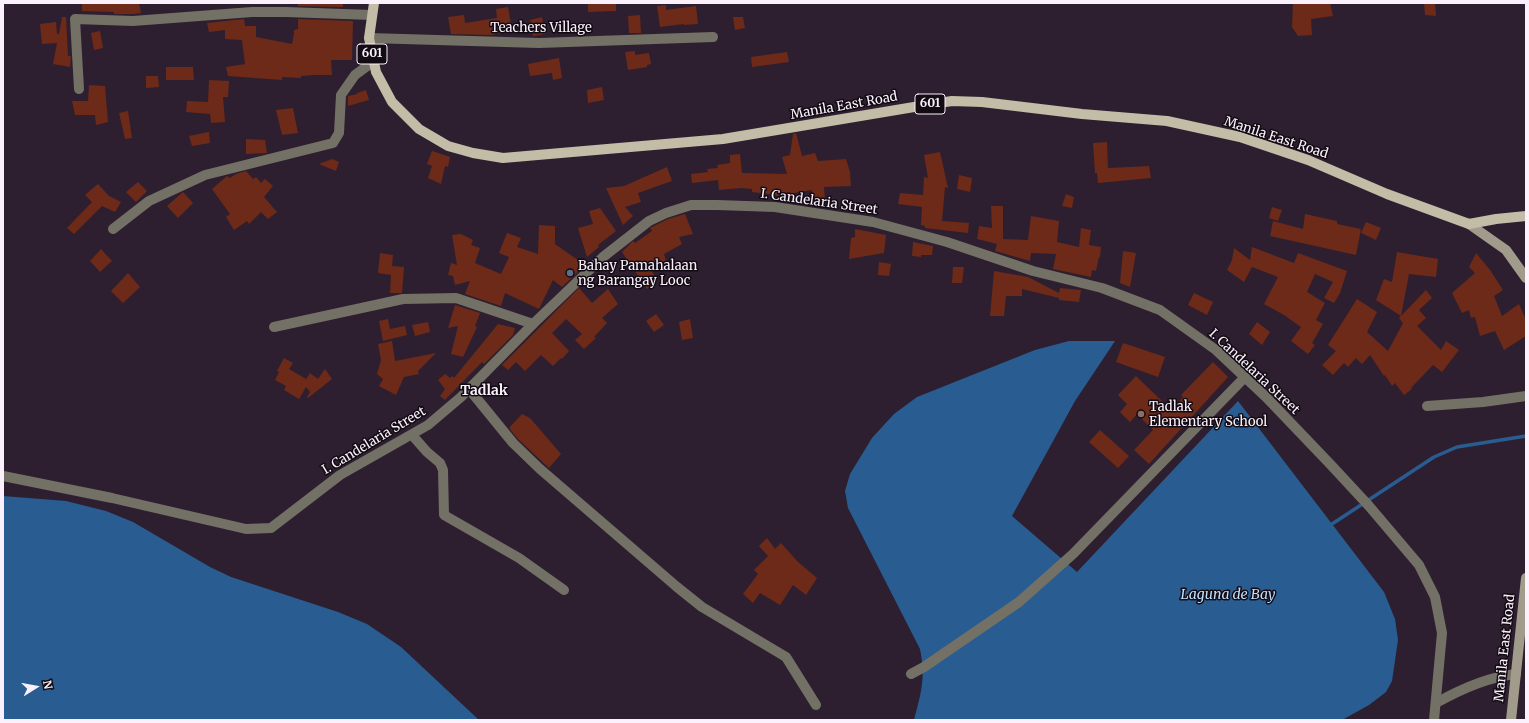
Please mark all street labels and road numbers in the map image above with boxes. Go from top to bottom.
street label: Teachers Village [490,20,592,36]
road number: 601 [357,44,387,64]
street label: Manila East Road [789,89,899,123]
road number: 601 [915,94,945,114]
street label: Manila East Road [1222,114,1330,162]
street label: I. Candelaria Street [759,186,879,218]
street label: I. Candelaria Street [1206,326,1302,418]
street label: I. Candelaria Street [319,404,429,478]
street label: Manila East Road [1492,593,1518,703]

